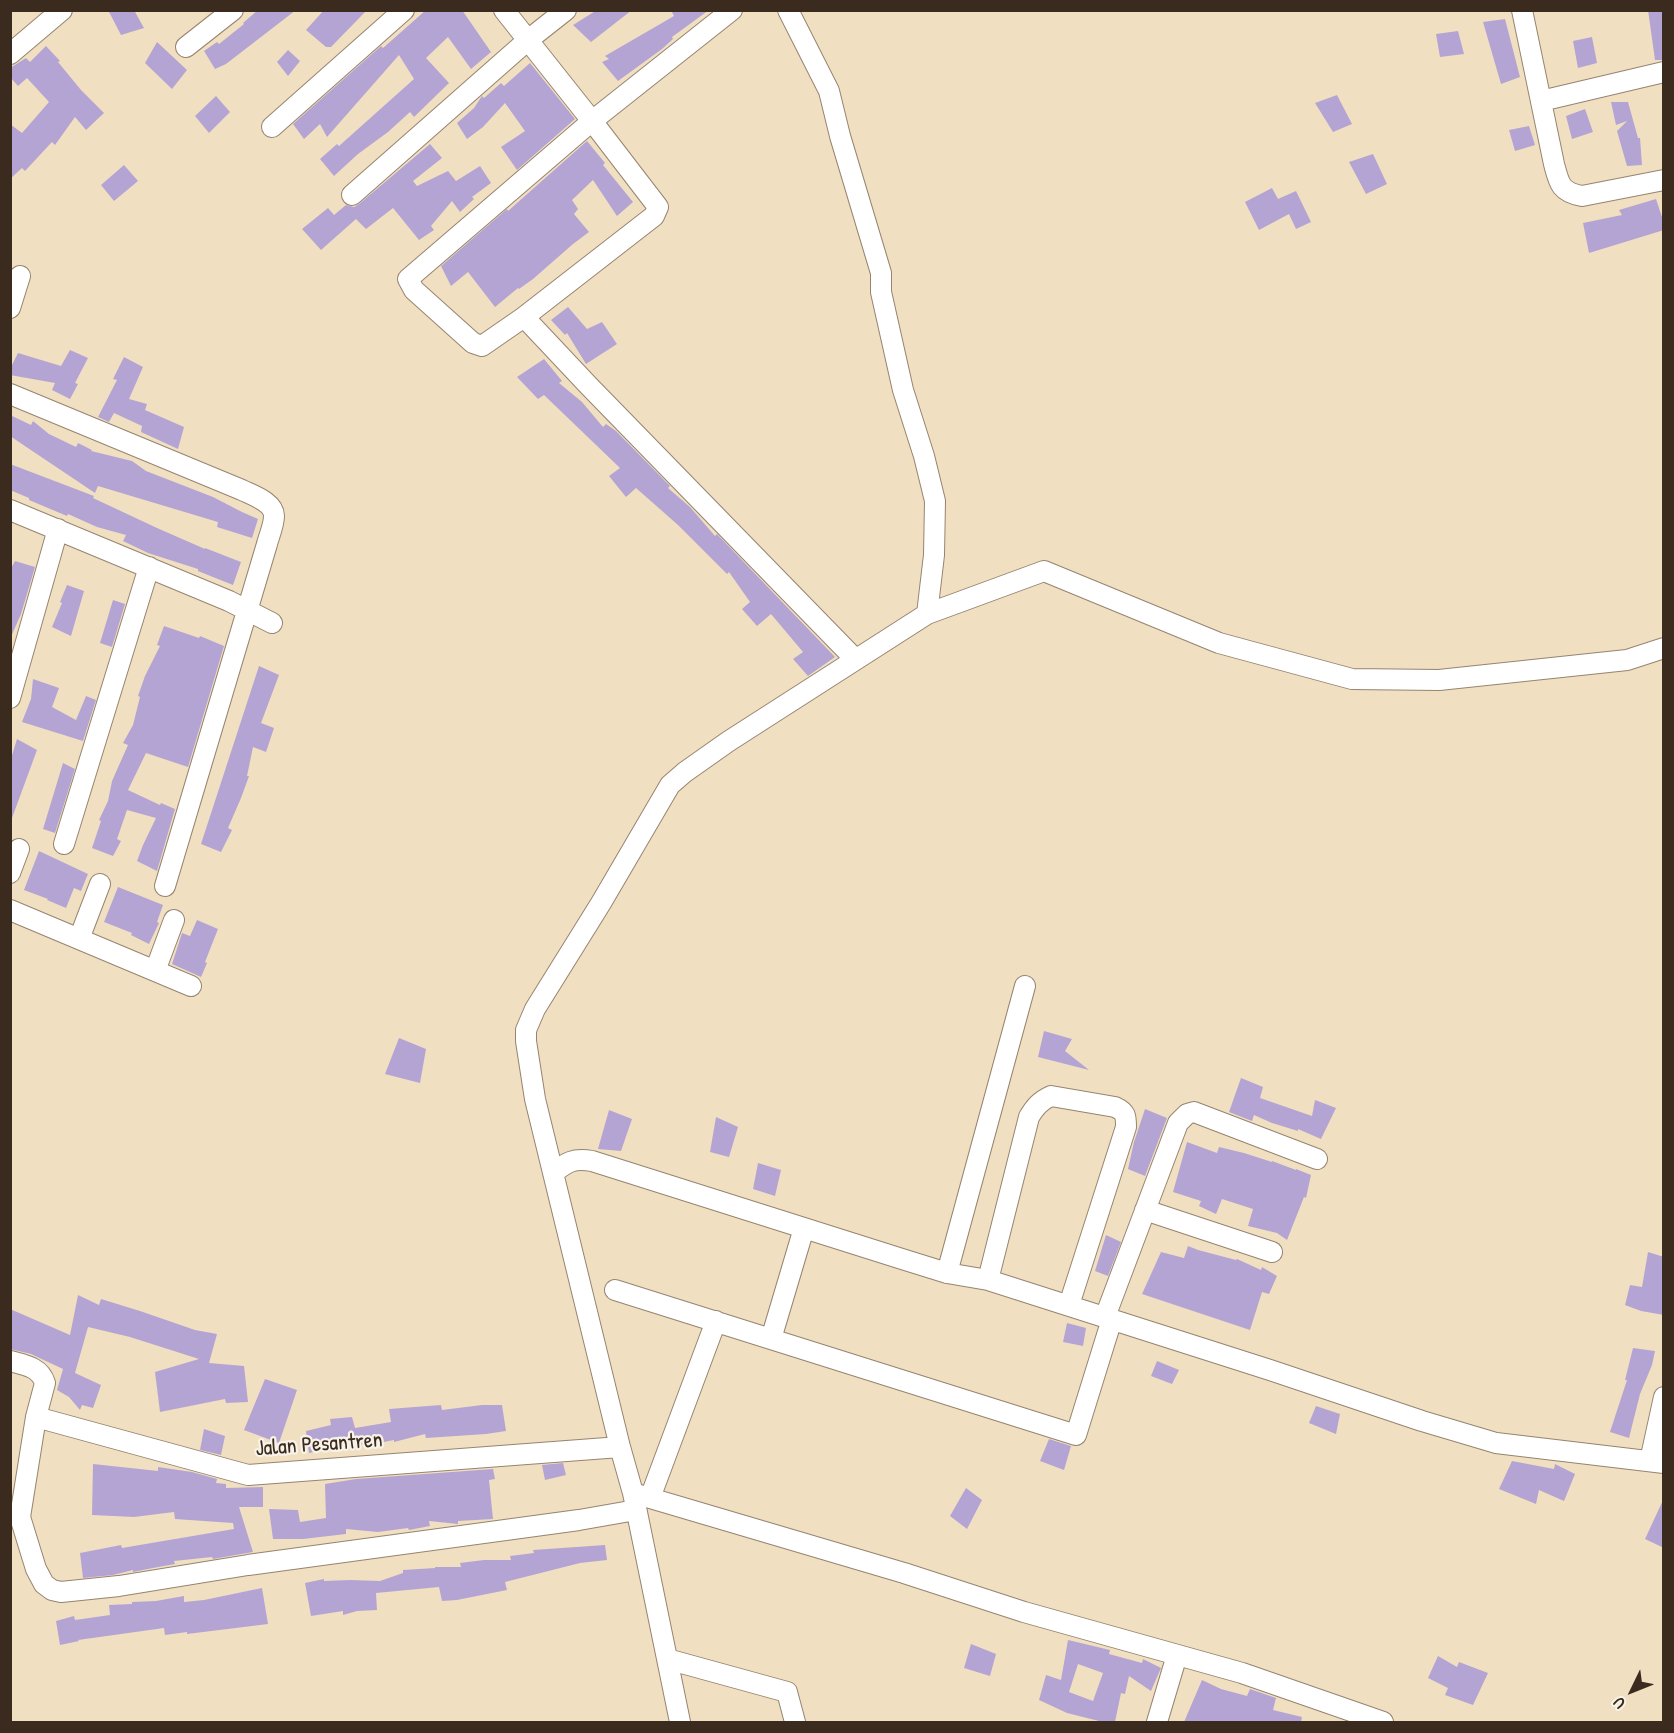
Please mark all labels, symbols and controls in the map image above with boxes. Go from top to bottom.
street label: Jalan Pesantren [255,1427,383,1463]
north arrow [1602,1661,1662,1721]
text: U [1608,1693,1630,1714]

